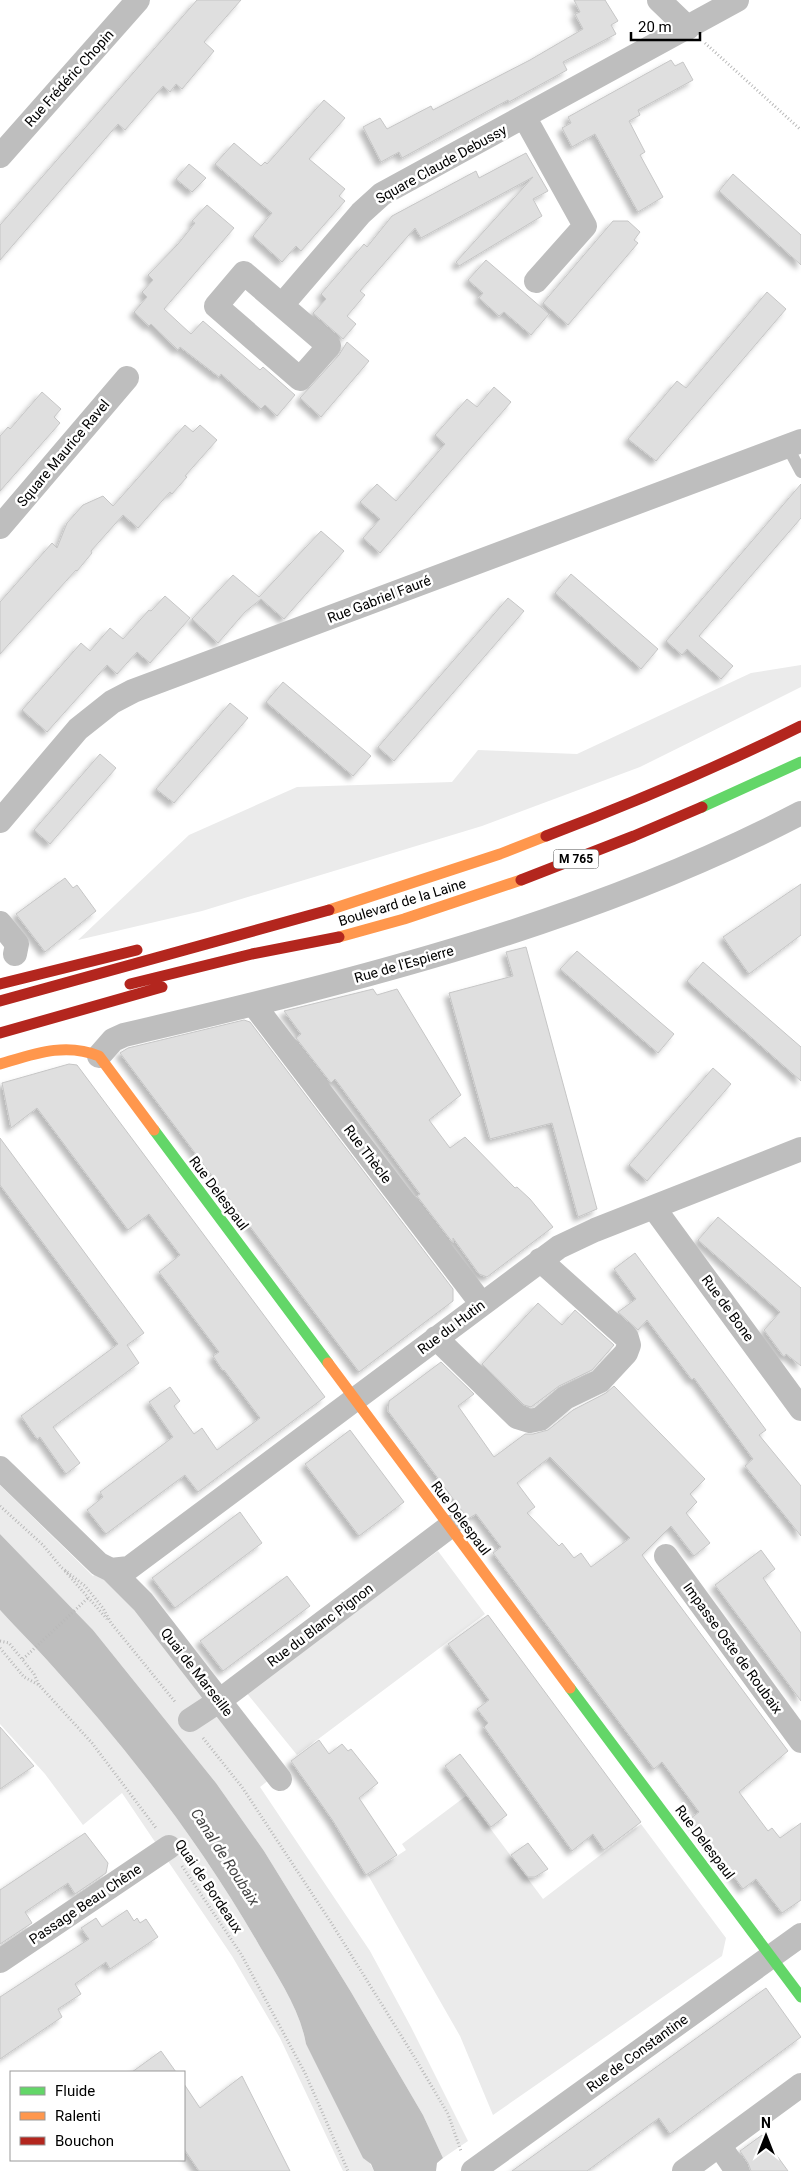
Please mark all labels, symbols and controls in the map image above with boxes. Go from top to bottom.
scale bar [631,10,700,42]
text: 20 m [638,18,672,36]
street label: Rue Frédéric Chopin [21,26,117,130]
street label: Square Claude Debussy [373,121,509,207]
street label: Square Maurice Ravel [14,396,112,510]
street label: Rue Gabriel Fauré [325,572,433,626]
road number: M 765 [554,850,598,869]
street label: Boulevard de la Laine [336,875,468,929]
street label: Rue de l'Espierre [353,942,455,986]
street label: Rue Thècle [341,1122,395,1186]
street label: Rue Delespaul [186,1153,252,1233]
street label: Rue de Bone [699,1272,757,1344]
street label: Rue du Hutin [414,1297,488,1357]
street label: Rue Delespaul [428,1478,494,1558]
street label: Impasse Oste de Roubaix [680,1579,786,1717]
street label: Rue du Blanc Pignon [264,1580,376,1670]
street label: Quai de Marseille [158,1625,236,1719]
street label: Rue Delespaul [672,1802,738,1882]
water label: Canal de Roubaix [187,1805,264,1910]
street label: Quai de Bordeaux [172,1836,246,1936]
street label: Passage Beau Chêne [26,1861,144,1947]
street label: Rue de Constantine [583,2011,691,2095]
legend [10,2071,185,2161]
text: Fluide [55,2082,95,2100]
text: Ralenti [55,2107,101,2125]
north arrow [741,2111,791,2161]
text: N [761,2115,771,2131]
text: Bouchon [55,2132,114,2150]

